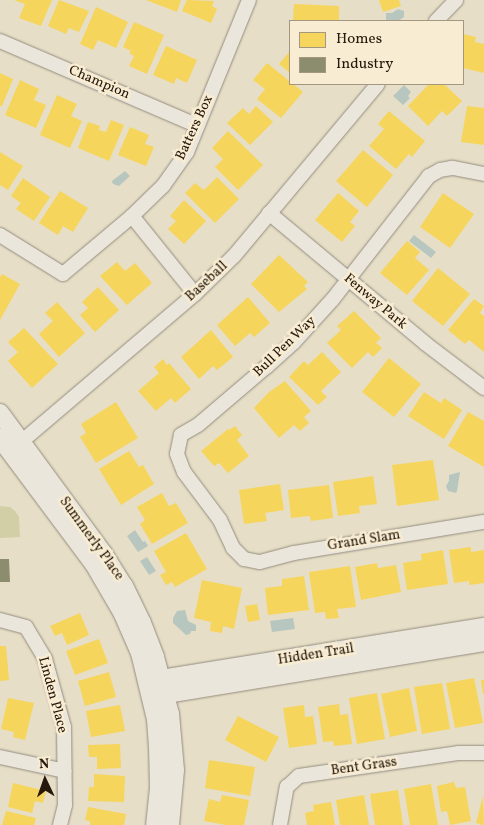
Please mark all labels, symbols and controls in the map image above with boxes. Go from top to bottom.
legend [289,20,464,85]
text: Homes [336,29,382,50]
text: Industry [336,54,393,75]
street label: Champion [66,63,132,103]
street label: Batters Box [173,93,217,163]
street label: Baseball [183,258,231,306]
street label: Fenway Park [340,271,410,333]
street label: Bull Pen Way [250,313,320,381]
street label: Summerly Place [55,494,127,584]
street label: Grand Slam [326,527,402,555]
street label: Hidden Trail [277,641,355,669]
street label: Linden Place [34,655,70,735]
street label: Bent Grass [330,754,398,780]
north arrow [20,755,70,805]
text: N [39,755,50,774]

